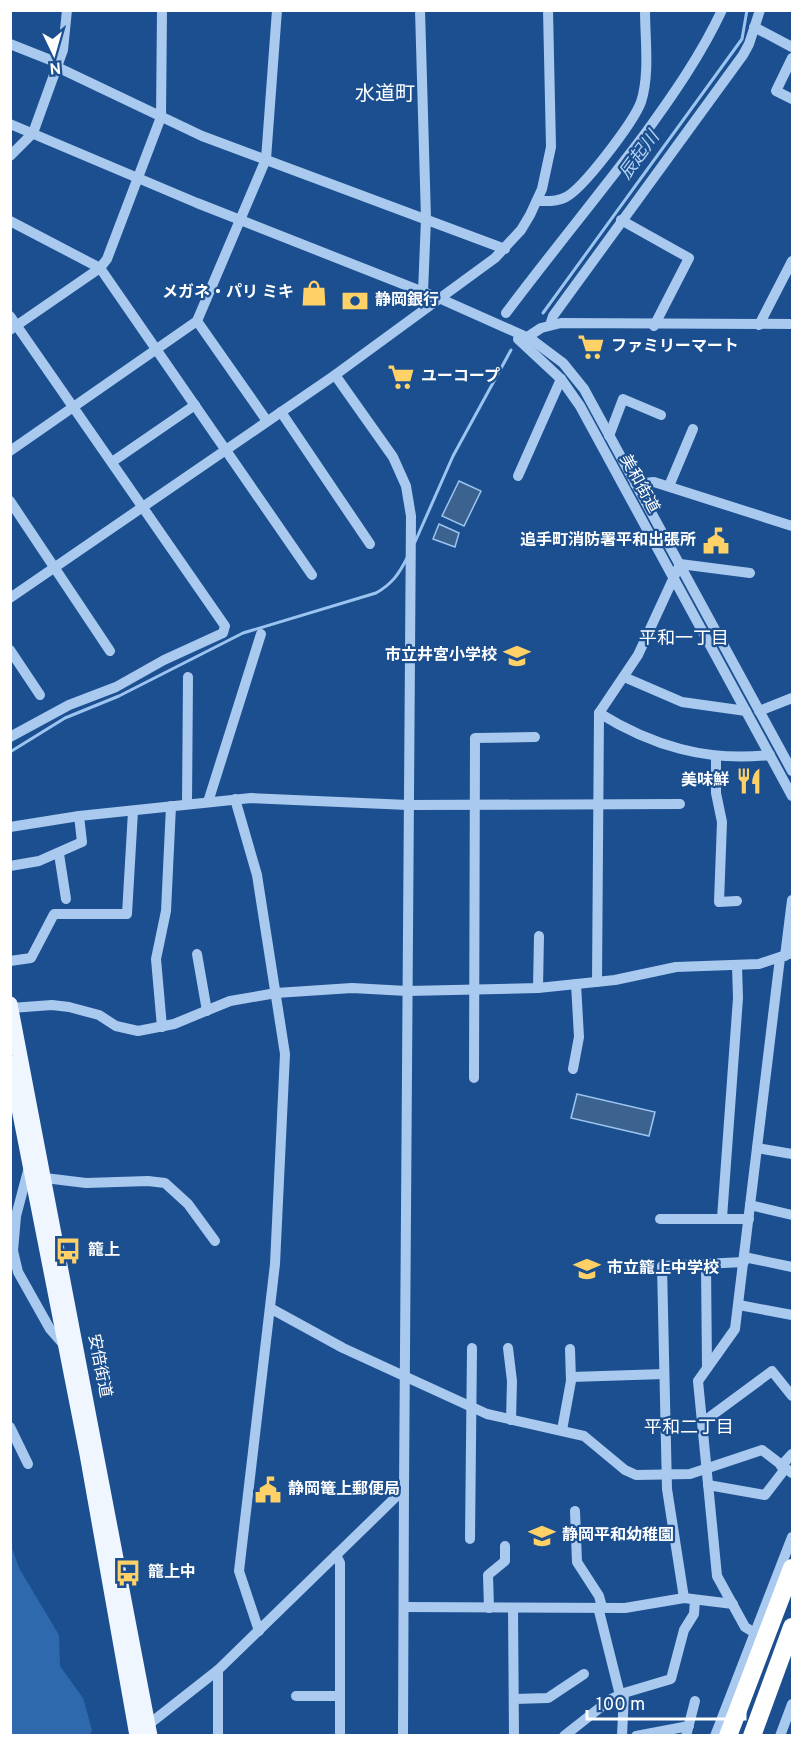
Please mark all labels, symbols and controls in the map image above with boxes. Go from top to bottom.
north arrow [24,24,84,84]
text: N [49,56,62,77]
district label: 水道町 [355,82,415,108]
water label: 辰起川 [615,126,666,185]
shop icon: メガネ・パリ ミキ [299,278,329,308]
place label: メガネ・パリ ミキ [162,283,294,303]
bank icon: 静岡銀行 [340,286,370,316]
place label: 静岡銀行 [375,291,439,311]
supermarket icon: ファミリーマート [576,332,606,362]
place label: ファミリーマート [611,337,739,357]
supermarket icon: ユーコープ [386,362,416,392]
place label: ユーコープ [421,367,500,387]
street label: 美和街道 [615,451,663,517]
public building icon: 追手町消防署平和出張所 [701,526,731,556]
place label: 追手町消防署平和出張所 [520,531,696,551]
district label: 平和一丁目 [639,628,729,651]
school or university icon: 市立井宮小学校 [502,641,532,671]
place label: 市立井宮小学校 [385,645,497,666]
restaurant icon: 美味鮮 [734,766,764,796]
place label: 美味鮮 [681,771,729,791]
bus stop icon: 籠上 [53,1236,83,1266]
place label: 籠上 [88,1241,120,1261]
school or university icon: 市立籠上中学校 [572,1254,602,1284]
place label: 市立籠上中学校 [607,1259,719,1279]
street label: 安倍街道 [83,1333,115,1399]
district label: 平和二丁目 [644,1417,734,1440]
public building icon: 静岡篭上郵便局 [253,1475,283,1505]
place label: 静岡篭上郵便局 [288,1480,400,1500]
school or university icon: 静岡平和幼稚園 [527,1521,557,1551]
place label: 静岡平和幼稚園 [562,1526,674,1546]
bus stop icon: 籠上中 [113,1558,143,1588]
place label: 籠上中 [148,1563,196,1583]
scale bar [587,1683,744,1721]
text: 100 m [596,1694,645,1717]

